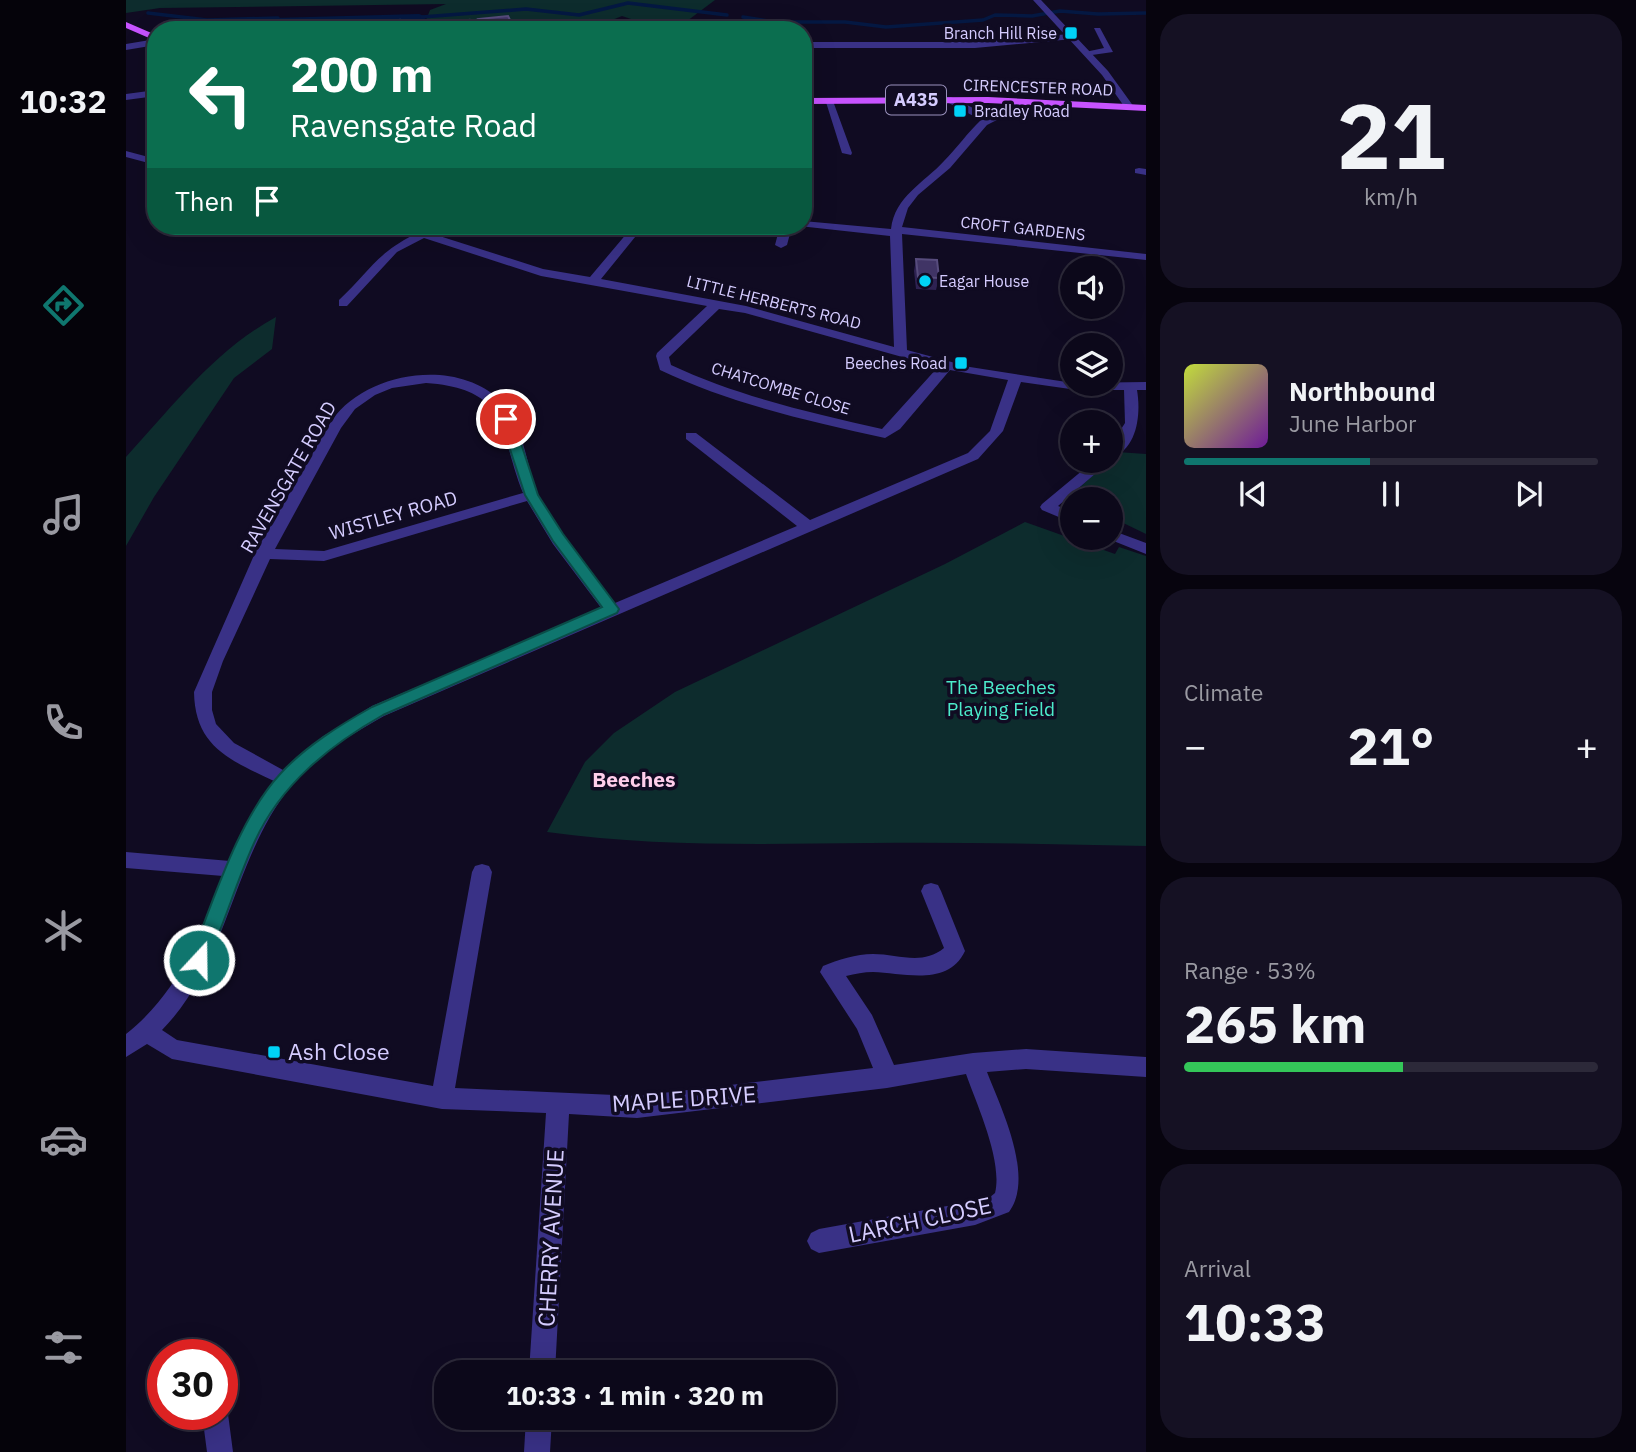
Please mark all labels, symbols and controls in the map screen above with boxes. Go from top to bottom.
place label: Branch Hill Rise [944,23,1057,43]
marker: Branch Hill Rise [1063,25,1079,41]
text: 200 m [290,42,434,105]
icon: left [175,49,266,140]
street label: CIRENCESTER ROAD [963,74,1113,100]
text: 21 [1336,76,1446,194]
text: 10:32 [19,80,107,122]
road number: A435 [886,86,946,114]
place label: Bradley Road [974,101,1070,121]
marker: Bradley Road [952,103,968,119]
text: Ravensgate Road [290,104,537,146]
text: km/h [1364,181,1418,211]
icon: arrive [248,182,286,220]
text: Then [175,184,234,218]
street label: CROFT GARDENS [960,211,1086,245]
map controls [1060,256,1123,550]
button: sound [1060,256,1123,319]
street label: LITTLE HERBERTS ROAD [685,271,863,333]
place label: Eagar House [939,271,1030,291]
marker: Eagar House [917,273,933,289]
icon: directions [39,281,88,330]
button: layers [1060,333,1123,396]
place label: Beeches Road [845,353,947,373]
marker: Beeches Road [953,355,969,371]
street label: CHATCOMBE CLOSE [709,357,853,419]
text: Northbound [1289,374,1436,408]
pin [476,389,536,449]
street label: RAVENSGATE ROAD [235,397,341,557]
icon: arrive [487,400,525,438]
text: June Harbor [1289,408,1417,438]
button: + [1060,410,1123,473]
icon: previous [1234,475,1272,513]
icon: pause [1372,475,1410,513]
icon: next [1510,475,1548,513]
street label: WISTLEY ROAD [326,485,460,545]
button: − [1060,487,1123,550]
icon: music [39,490,88,539]
park label: The Beeches Playing Field [946,675,1056,721]
text: Climate [1184,677,1263,707]
icon: phone [39,698,88,747]
text: 21° [1348,712,1434,779]
text: − [1184,721,1207,770]
text: + [1575,721,1598,770]
district label: Beeches [592,765,676,793]
icon: climate [39,906,88,955]
position arrow [162,923,236,997]
text: Range · 53% [1184,955,1316,985]
text: 265 km [1184,990,1366,1057]
place label: Ash Close [288,1036,390,1066]
marker: Ash Close [266,1044,282,1060]
street label: MAPLE DRIVE [611,1078,757,1118]
icon: car [39,1115,88,1164]
street label: CHERRY AVENUE [530,1148,570,1328]
street label: LARCH CLOSE [846,1189,994,1249]
text: Arrival [1184,1253,1251,1283]
text: 10:33 [1184,1288,1326,1355]
icon: filters [39,1323,88,1372]
speed limit sign: 30 [147,1339,238,1430]
text: 10:33 · 1 min · 320 m [506,1378,764,1412]

